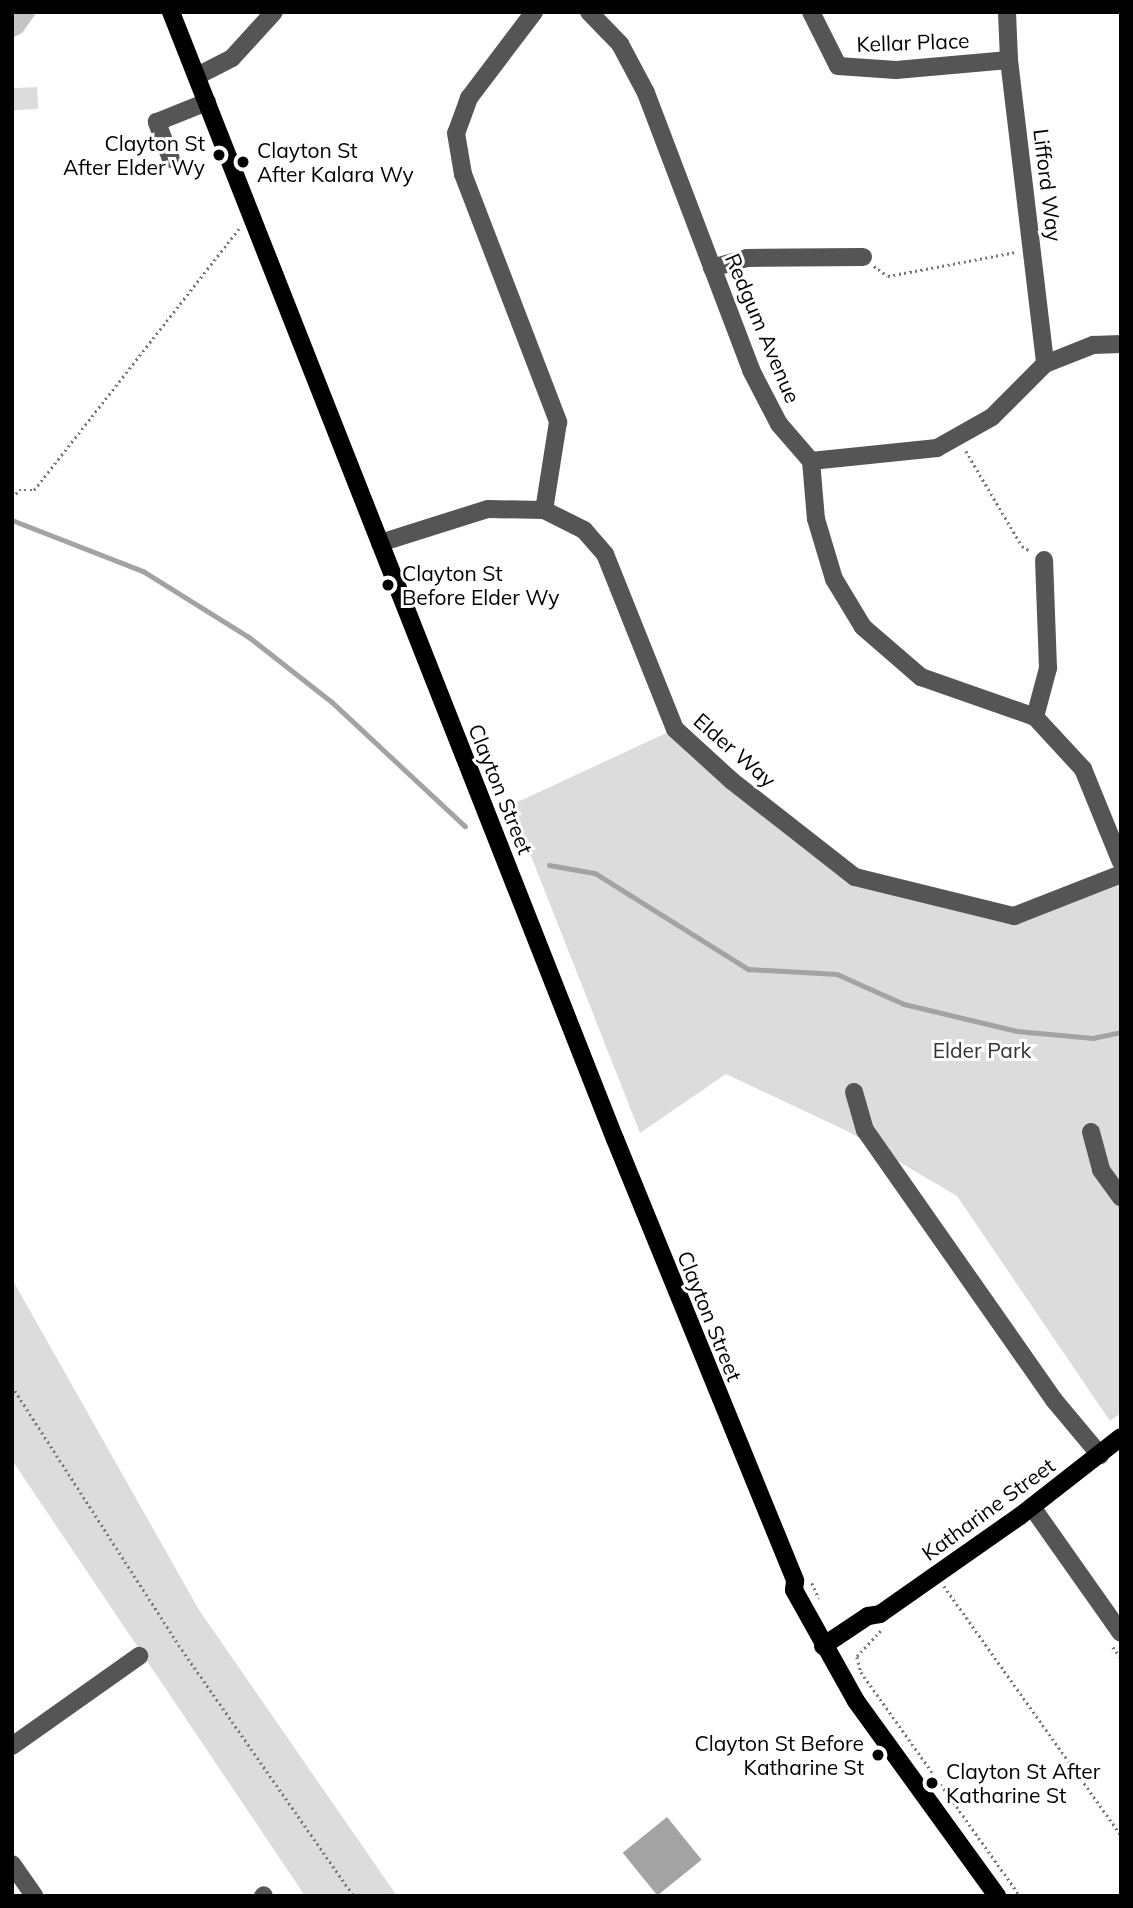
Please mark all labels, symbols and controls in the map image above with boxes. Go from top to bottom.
street label: Kellar Place [856,27,970,57]
street label: Lifford Way [1029,127,1067,243]
place label: Clayton St After Elder Wy [63,130,205,180]
place label: Clayton St After Kalara Wy [257,137,414,187]
marker: Clayton St After Elder Wy [211,147,227,163]
marker: Clayton St After Kalara Wy [235,154,251,170]
street label: Redgum Avenue [720,249,806,407]
place label: Clayton St Before Elder Wy [402,560,559,610]
marker: Clayton St Before Elder Wy [380,577,396,593]
street label: Elder Way [689,708,781,792]
street label: Clayton Street [463,720,539,858]
park label: Elder Park [933,1037,1031,1063]
street label: Clayton Street [672,1247,748,1385]
street label: Katharine Street [917,1452,1059,1566]
place label: Clayton St Before Katharine St [695,1730,864,1780]
marker: Clayton St Before Katharine St [870,1747,886,1763]
place label: Clayton St After Katharine St [946,1758,1100,1808]
marker: Clayton St After Katharine St [924,1775,940,1791]

